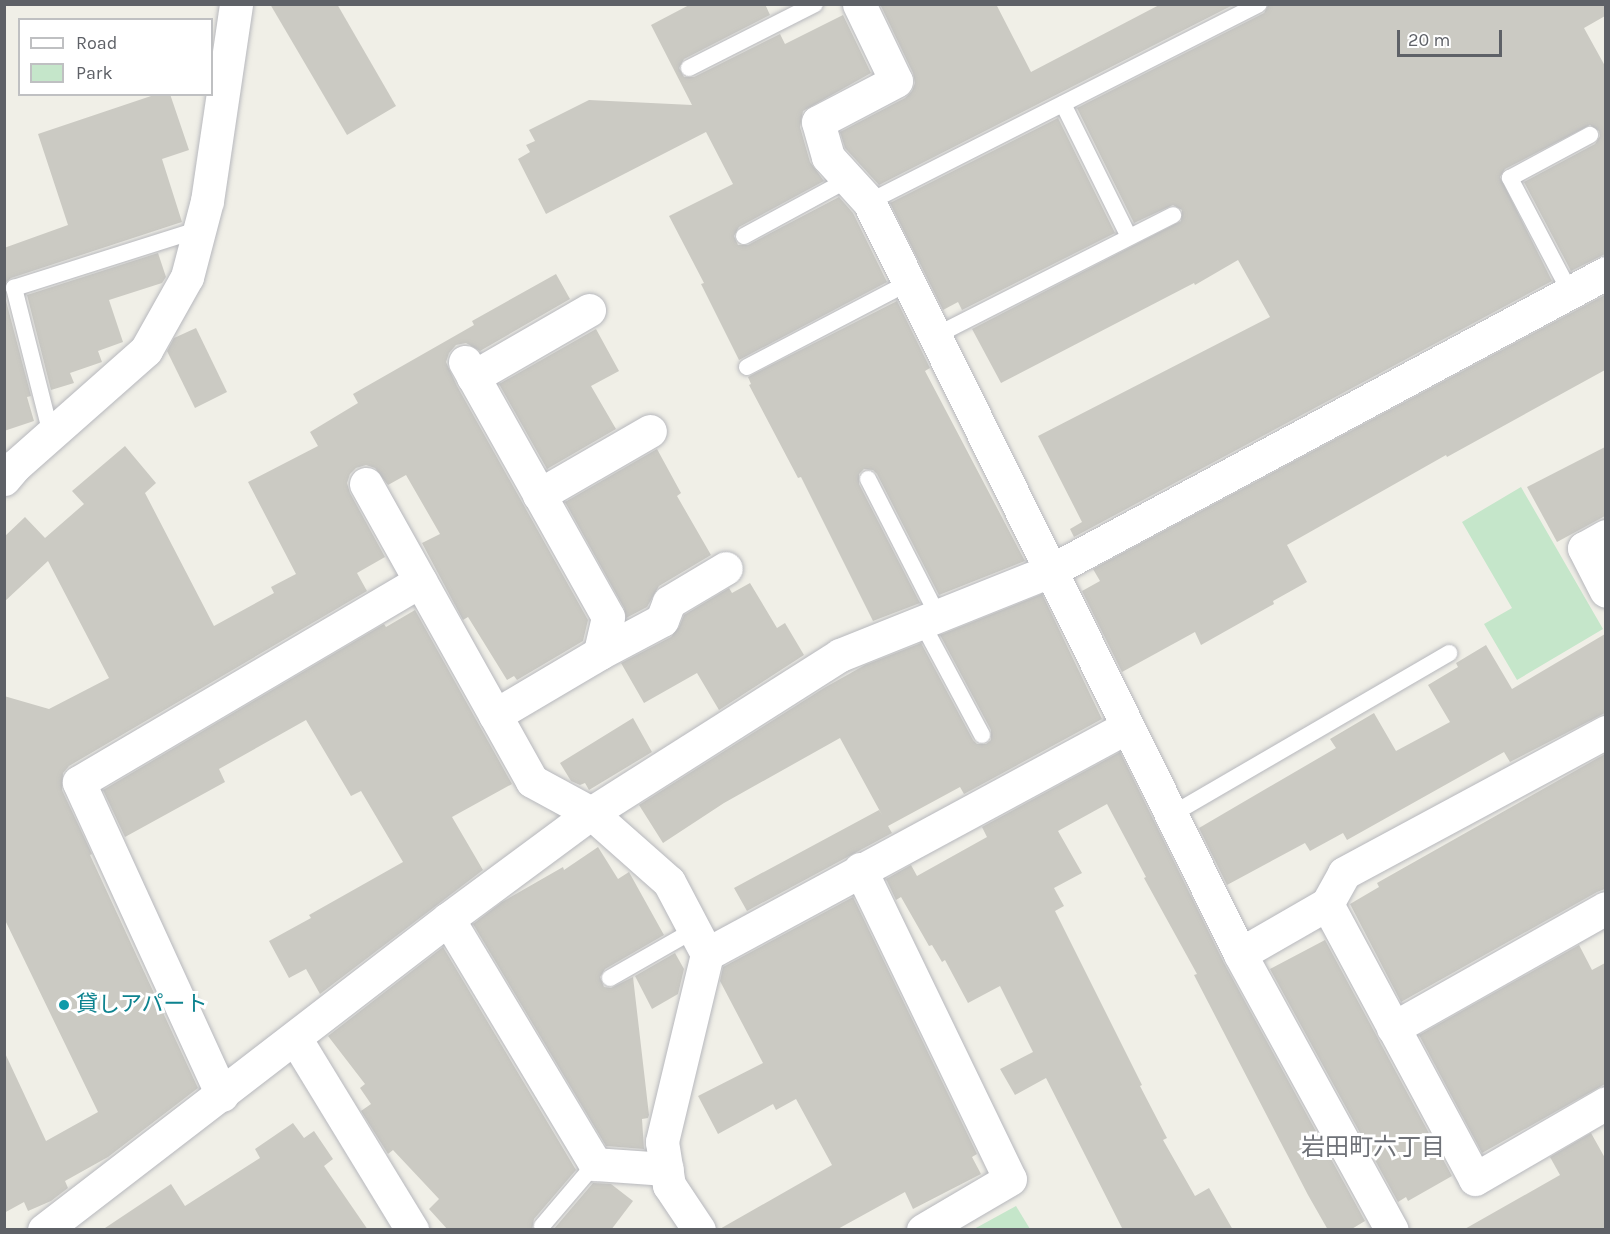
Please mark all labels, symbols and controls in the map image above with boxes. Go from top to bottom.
legend [18,18,213,96]
scale bar [1400,18,1505,56]
text: 20 m [1408,29,1450,51]
text: Road [76,32,117,54]
text: Park [76,62,113,84]
place label: 貸しアパート [76,992,208,1018]
marker: 貸しアパート [57,998,71,1012]
district label: 岩田町六丁目 [1301,1134,1445,1162]

